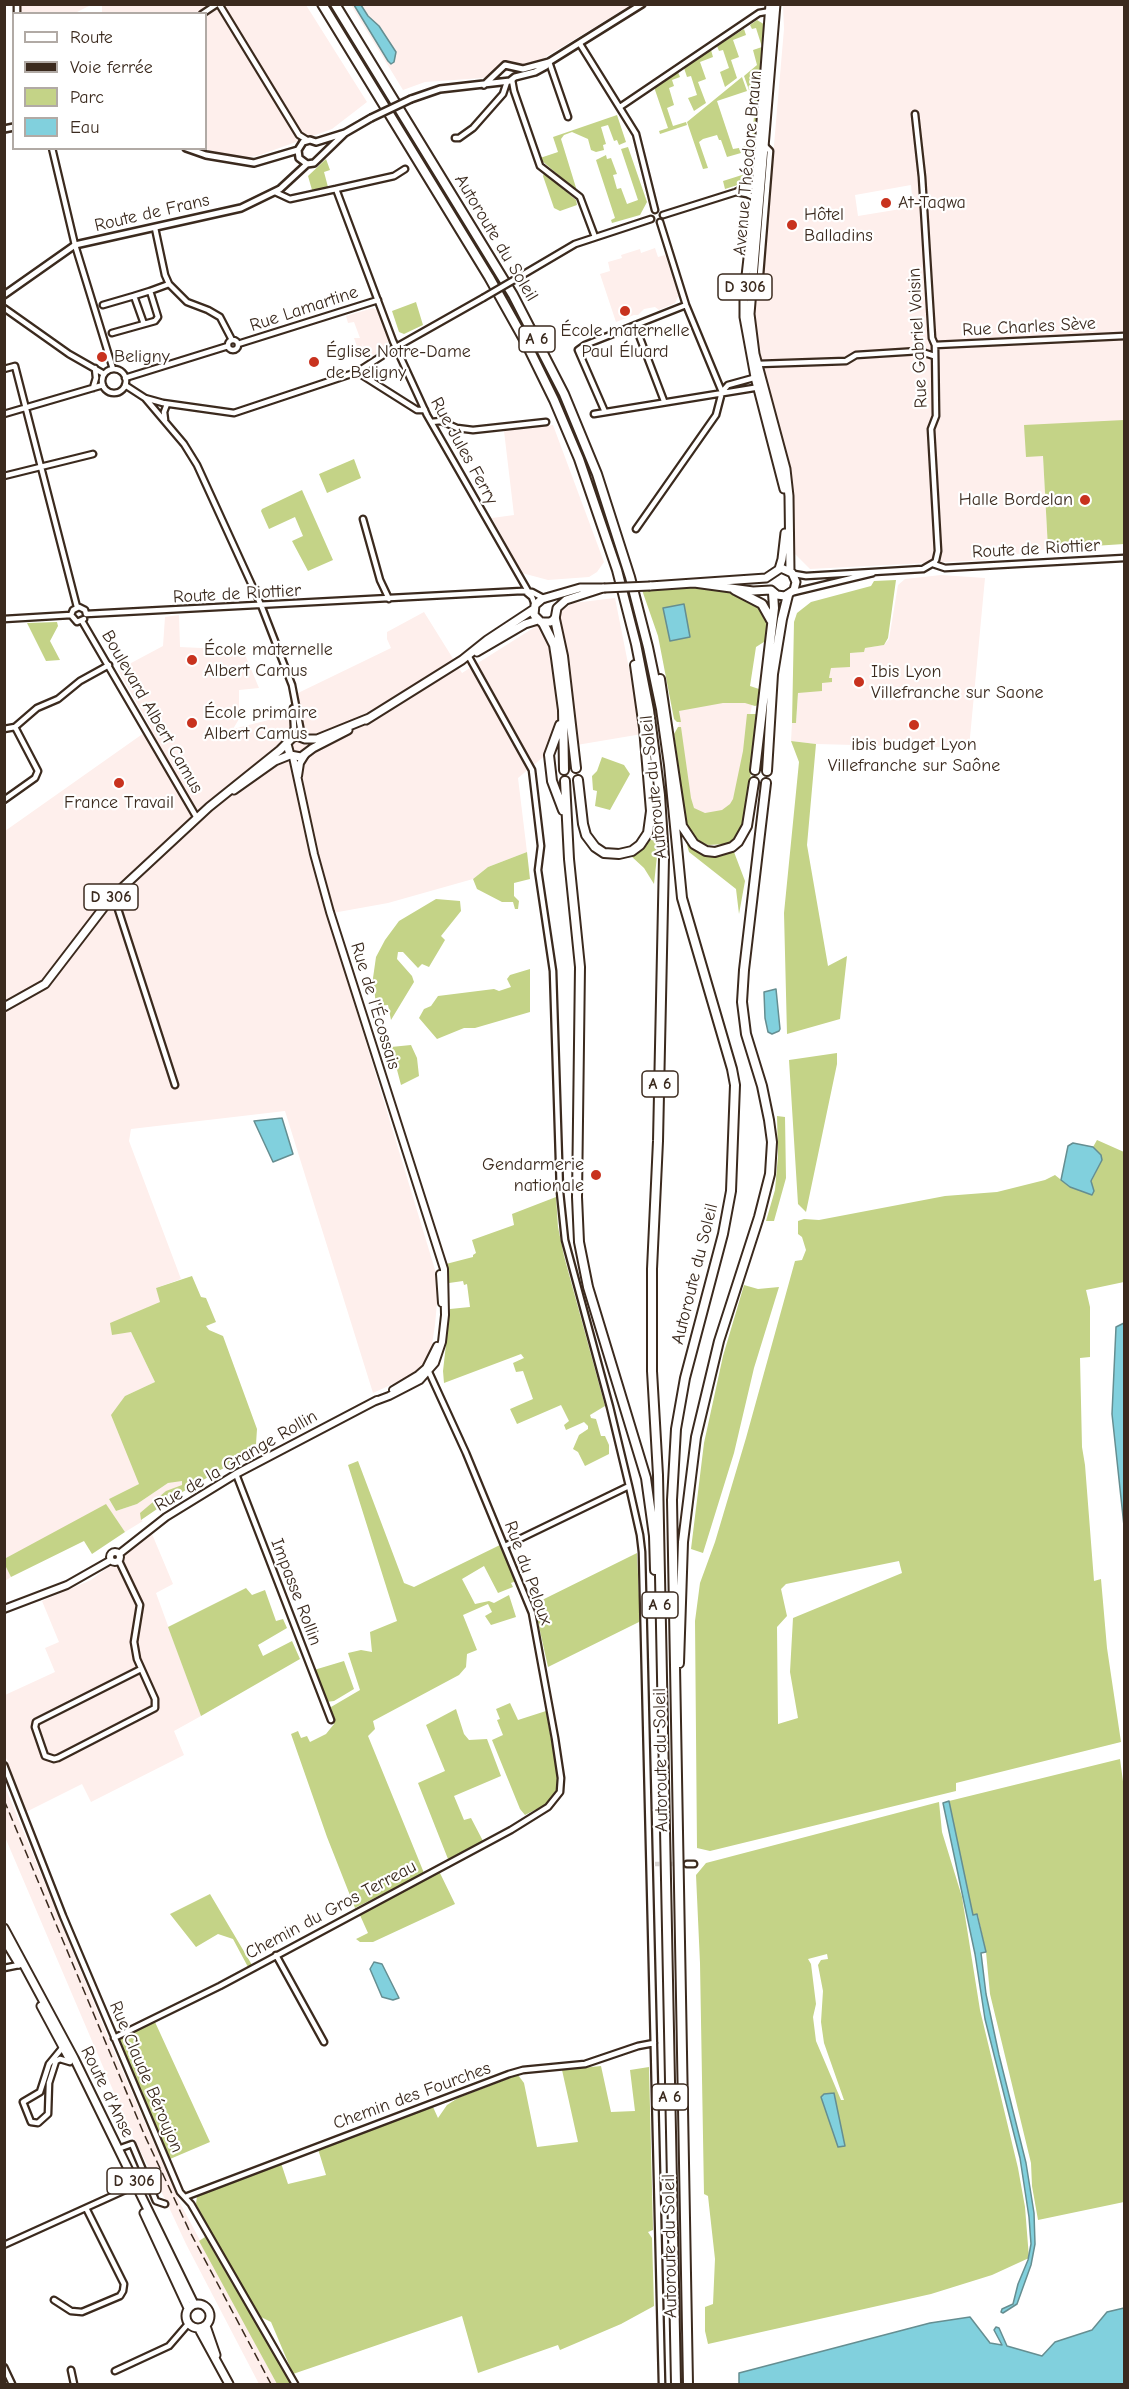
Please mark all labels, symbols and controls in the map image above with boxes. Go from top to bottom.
legend [12,12,207,150]
text: Route [70,27,113,48]
text: Voie ferrée [70,57,153,78]
street label: Avenue Théodore Braun [729,70,767,256]
text: Parc [70,87,104,108]
text: Eau [70,117,99,138]
street label: Autoroute du Soleil [450,171,542,305]
street label: Route de Frans [92,189,212,237]
place label: At-Taqwa [898,192,966,214]
marker: At-Taqwa [879,196,893,210]
place label: Hôtel Balladins [804,204,873,246]
marker: Hôtel Balladins [785,218,799,232]
street label: Rue Gabriel Voisin [904,267,932,409]
road number: D 306 [718,274,772,300]
street label: Rue Lamartine [247,281,361,337]
marker: École maternelle Paul Éluard [618,304,632,318]
street label: Rue Charles Sève [962,313,1096,341]
place label: École maternelle Paul Éluard [561,320,689,362]
road number: A 6 [519,326,555,352]
place label: Église Notre-Dame de Beligny [326,341,471,384]
place label: Beligny [114,346,170,368]
marker: Beligny [95,350,109,364]
marker: Église Notre-Dame de Beligny [307,355,321,369]
street label: Rue Jules Ferry [426,393,502,509]
place label: Halle Bordelan [959,489,1073,511]
marker: Halle Bordelan [1078,493,1092,507]
street label: Route de Riottier [971,535,1101,563]
street label: Route de Riottier [172,580,302,608]
street label: Boulevard Albert Camus [96,627,208,797]
place label: École maternelle Albert Camus [204,639,333,682]
marker: École maternelle Albert Camus [185,653,199,667]
place label: Ibis Lyon Villefranche sur Saone [871,661,1044,704]
marker: Ibis Lyon Villefranche sur Saone [852,675,866,689]
place label: École primaire Albert Camus [204,702,317,744]
street label: Autoroute du Soleil [636,714,672,860]
marker: École primaire Albert Camus [185,716,199,730]
marker: ibis budget Lyon Villefranche sur Saône [907,718,921,732]
place label: ibis budget Lyon Villefranche sur Saône [828,734,1000,777]
marker: France Travail [112,776,126,790]
place label: France Travail [64,792,174,814]
road number: D 306 [84,884,138,910]
street label: Rue de l'Écossais [345,940,405,1072]
road number: A 6 [642,1071,678,1097]
place label: Gendarmerie nationale [482,1154,584,1196]
marker: Gendarmerie nationale [589,1168,603,1182]
street label: Autoroute du Soleil [667,1201,723,1347]
street label: Rue de la Grange Rollin [151,1406,321,1516]
street label: Rue du Peloux [499,1518,557,1628]
street label: Impasse Rollin [266,1536,326,1648]
road number: A 6 [642,1592,678,1618]
street label: Autoroute du Soleil [649,1688,673,1832]
street label: Chemin du Gros Terreau [242,1856,420,1964]
street label: Rue Claude Béroujon [104,1998,188,2156]
street label: Route d'Anse [76,2043,138,2141]
street label: Chemin des Fourches [330,2057,494,2135]
road number: A 6 [652,2084,688,2110]
road number: D 306 [107,2168,161,2194]
street label: Autoroute du Soleil [658,2174,682,2318]

